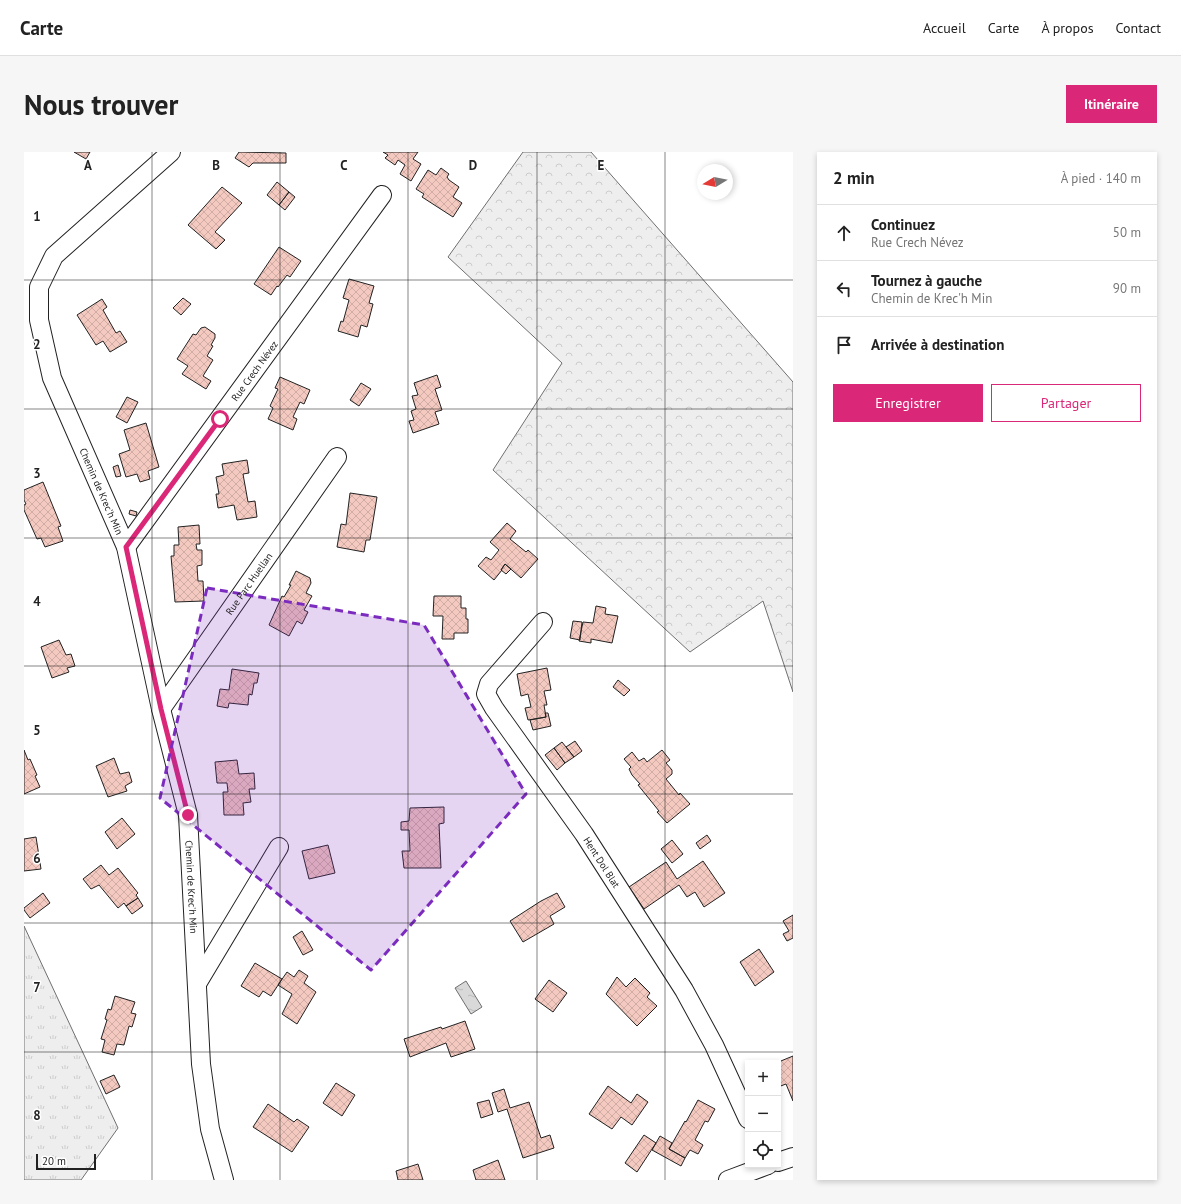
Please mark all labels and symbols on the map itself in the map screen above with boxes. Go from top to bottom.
text: A [84,157,92,174]
text: B [212,157,220,174]
text: C [340,157,348,174]
text: D [469,157,477,174]
text: E [598,157,605,174]
north arrow [697,164,733,200]
text: 1 [33,208,41,225]
text: 2 [33,336,41,353]
street label: Rue Crech Névez [228,338,280,403]
route start [211,410,229,428]
street label: Chemin de Krec'h Min [77,446,126,537]
text: 3 [33,465,41,482]
street label: Rue Parc Huellan [222,550,275,617]
text: 4 [33,593,41,610]
text: 5 [33,722,41,739]
route end [179,806,197,824]
street label: Hent Dol Blat [581,834,623,891]
street label: Chemin de Krec'h Min [183,840,201,934]
text: 6 [33,850,41,867]
text: 7 [33,979,41,996]
text: 8 [33,1107,41,1124]
scale bar [36,1152,96,1171]

